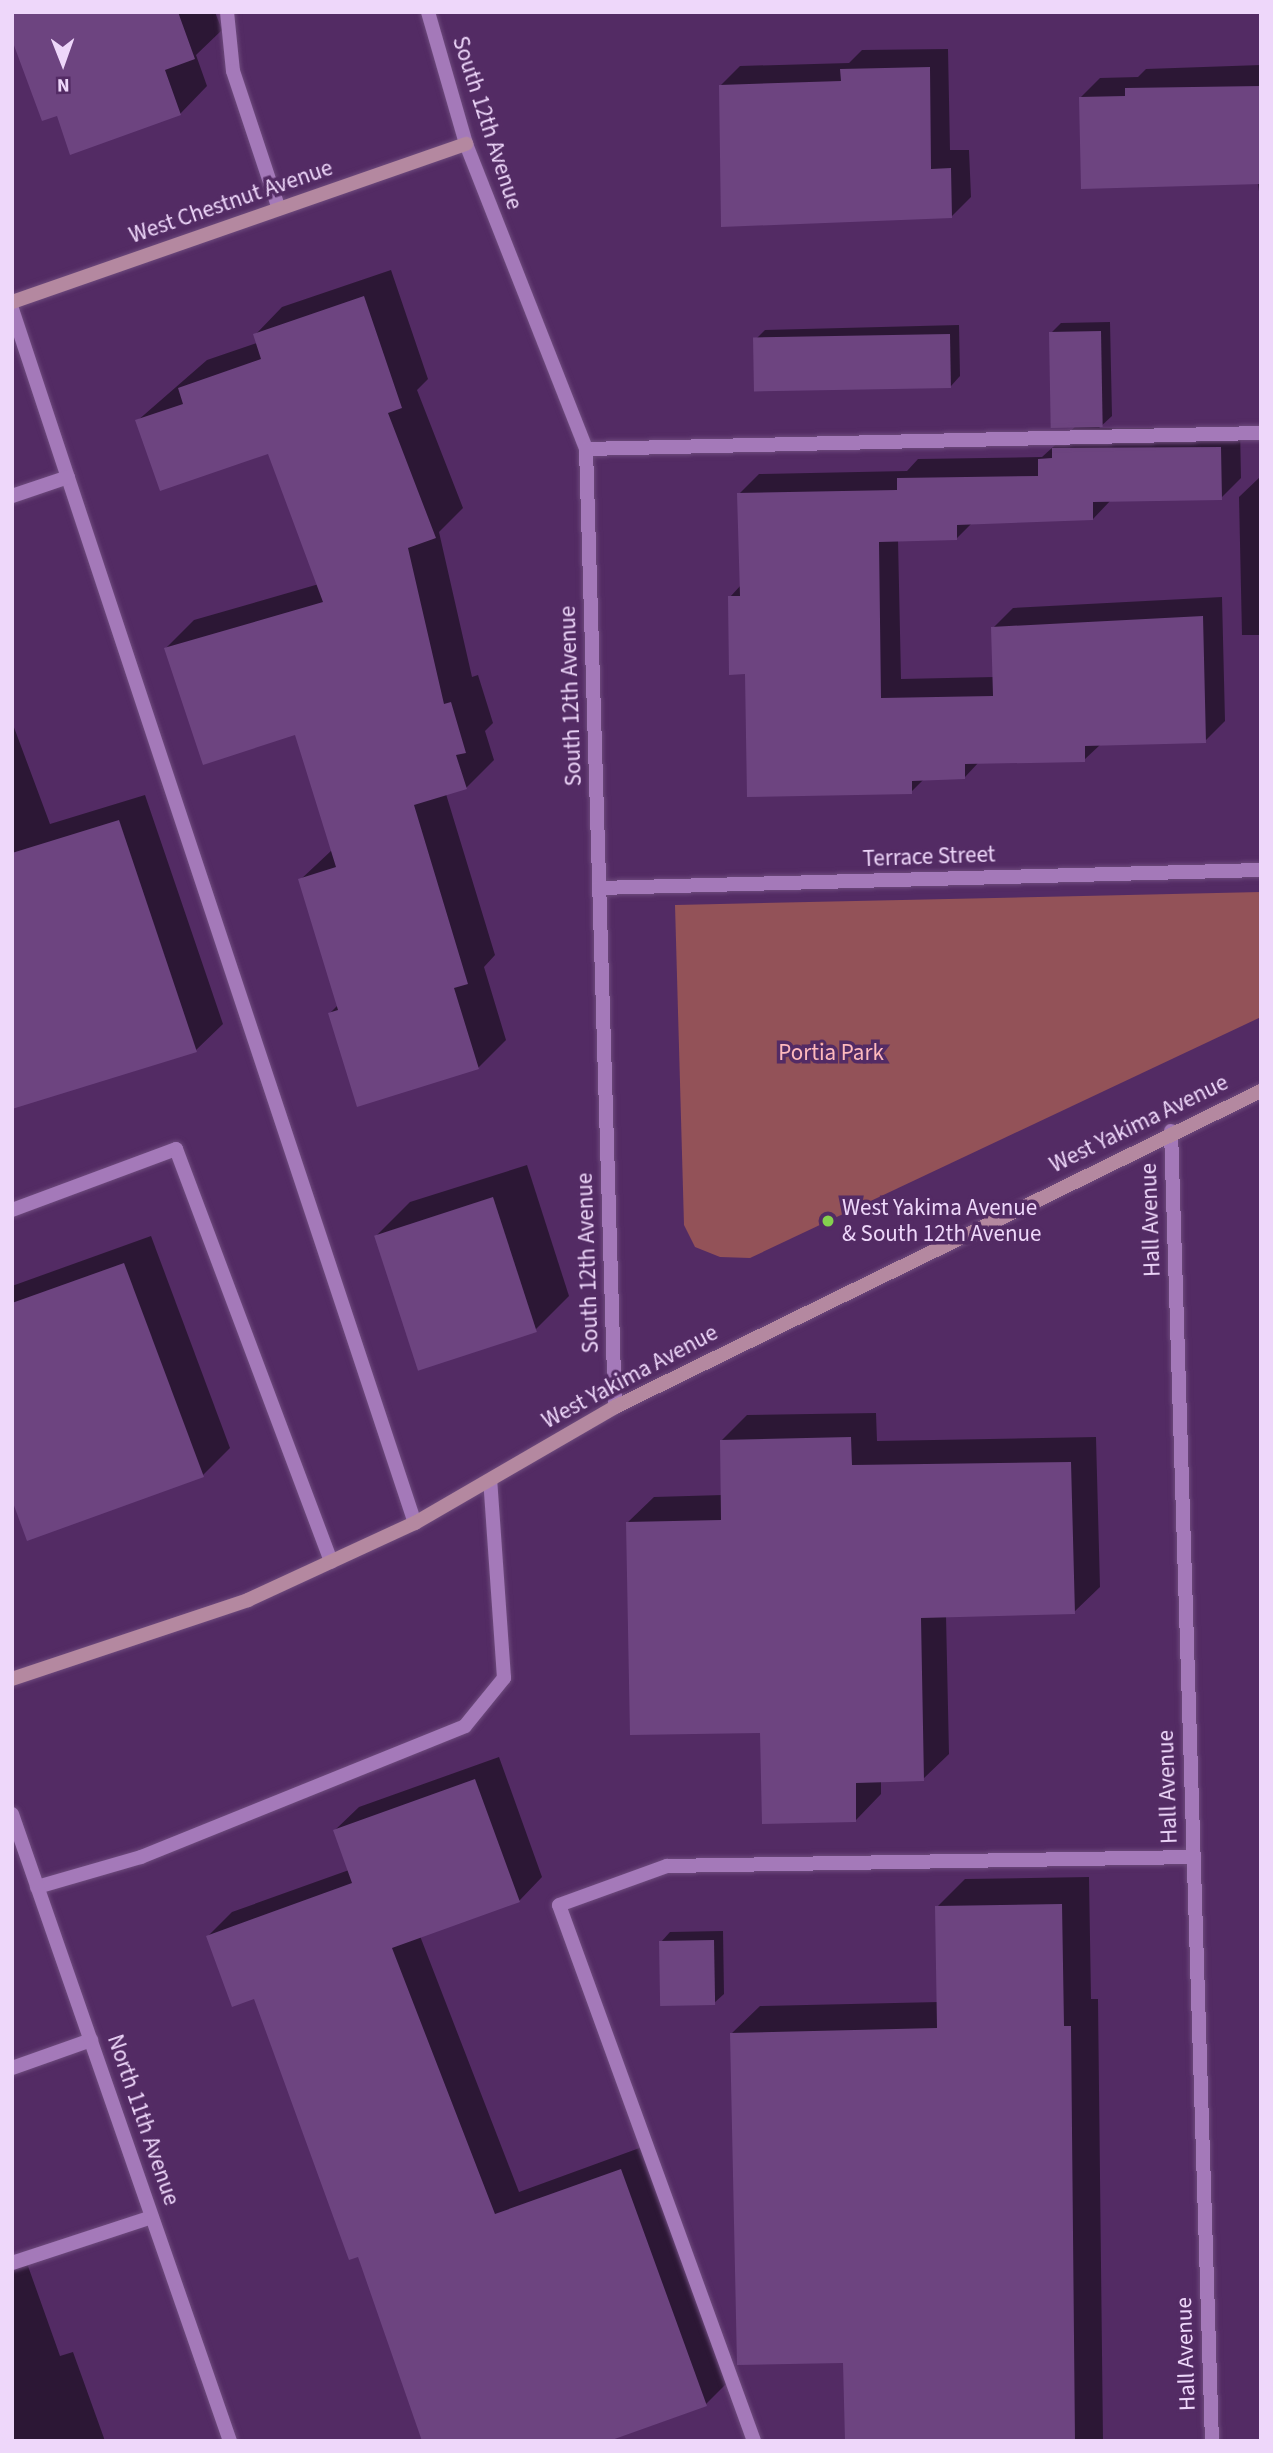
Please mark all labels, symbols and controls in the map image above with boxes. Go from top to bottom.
north arrow [28,28,98,98]
street label: South 12th Avenue [446,33,528,213]
text: N [57,71,70,98]
street label: West Chestnut Avenue [126,154,336,250]
street label: South 12th Avenue [554,605,588,787]
street label: Terrace Street [862,841,996,873]
park label: Portia Park [778,1039,884,1067]
street label: West Yakima Avenue [1045,1069,1233,1179]
street label: Hall Avenue [1135,1163,1167,1277]
street label: South 12th Avenue [571,1172,605,1354]
place label: West Yakima Avenue & South 12th Avenue [842,1194,1041,1248]
marker: West Yakima Avenue & South 12th Avenue [820,1213,836,1229]
street label: West Yakima Avenue [537,1319,723,1435]
street label: Hall Avenue [1152,1730,1184,1844]
street label: North 11th Avenue [101,2031,185,2209]
street label: Hall Avenue [1170,2297,1202,2411]

